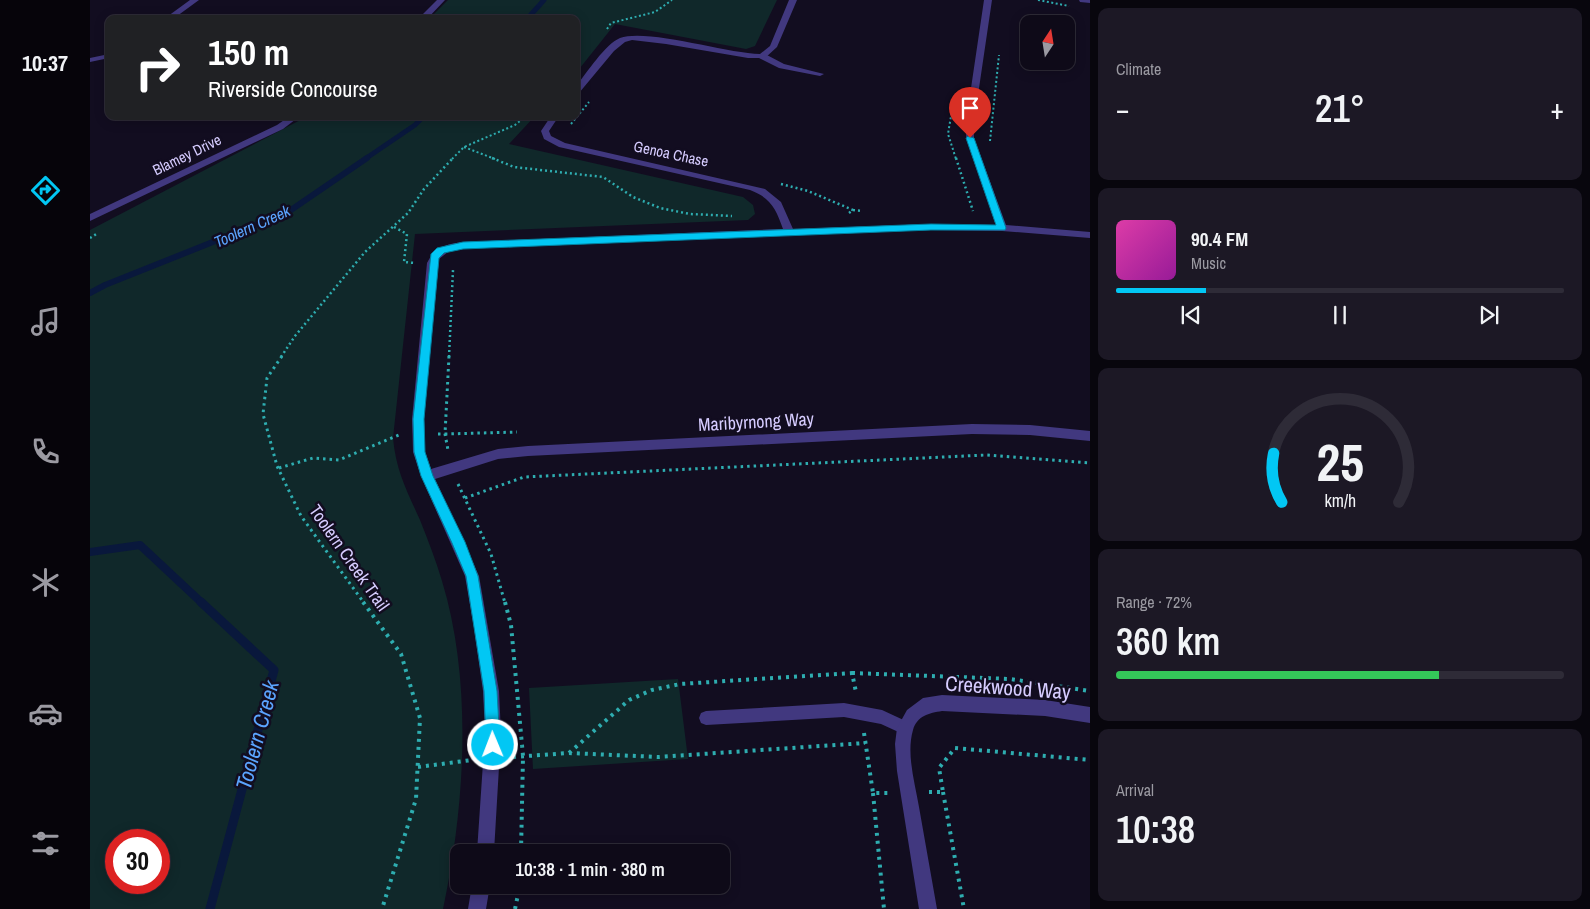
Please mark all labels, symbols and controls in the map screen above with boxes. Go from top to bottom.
north arrow [1020,15,1075,70]
map controls [1020,15,1075,70]
text: 150 m [208,29,289,76]
icon: right [125,35,190,100]
text: 10:37 [22,48,68,78]
text: Climate [1116,58,1161,80]
text: Riverside Concourse [208,74,377,104]
text: 21° [1315,83,1365,134]
pin [949,87,991,138]
text: − [1116,90,1129,128]
text: + [1551,90,1564,128]
icon: arrive [956,94,984,122]
street label: Blamey Drive [149,129,225,180]
street label: Genoa Chase [632,135,711,172]
icon: directions [28,173,63,208]
water label: Toolern Creek [210,199,294,253]
text: 90.4 FM [1191,226,1248,252]
text: Music [1191,252,1226,274]
icon: previous [1177,301,1205,329]
icon: pause [1326,301,1354,329]
icon: next [1475,301,1503,329]
icon: music [28,304,63,339]
street label: Maribyrnong Way [697,406,815,437]
text: 25 [1316,427,1364,497]
icon: phone [28,434,63,469]
text: km/h [1324,489,1356,513]
street label: Toolern Creek Trail [303,499,395,616]
icon: climate [28,565,63,600]
text: Range · 72% [1116,591,1192,613]
text: 360 km [1116,616,1220,667]
street label: Creekwood Way [944,669,1072,706]
water label: Toolern Creek [228,676,286,793]
icon: car [28,696,63,731]
position arrow [466,718,518,770]
text: Arrival [1116,779,1154,801]
text: 10:38 [1116,804,1195,855]
icon: filters [28,826,63,861]
speed limit sign: 30 [105,829,170,894]
text: 10:38 · 1 min · 380 m [515,856,665,882]

